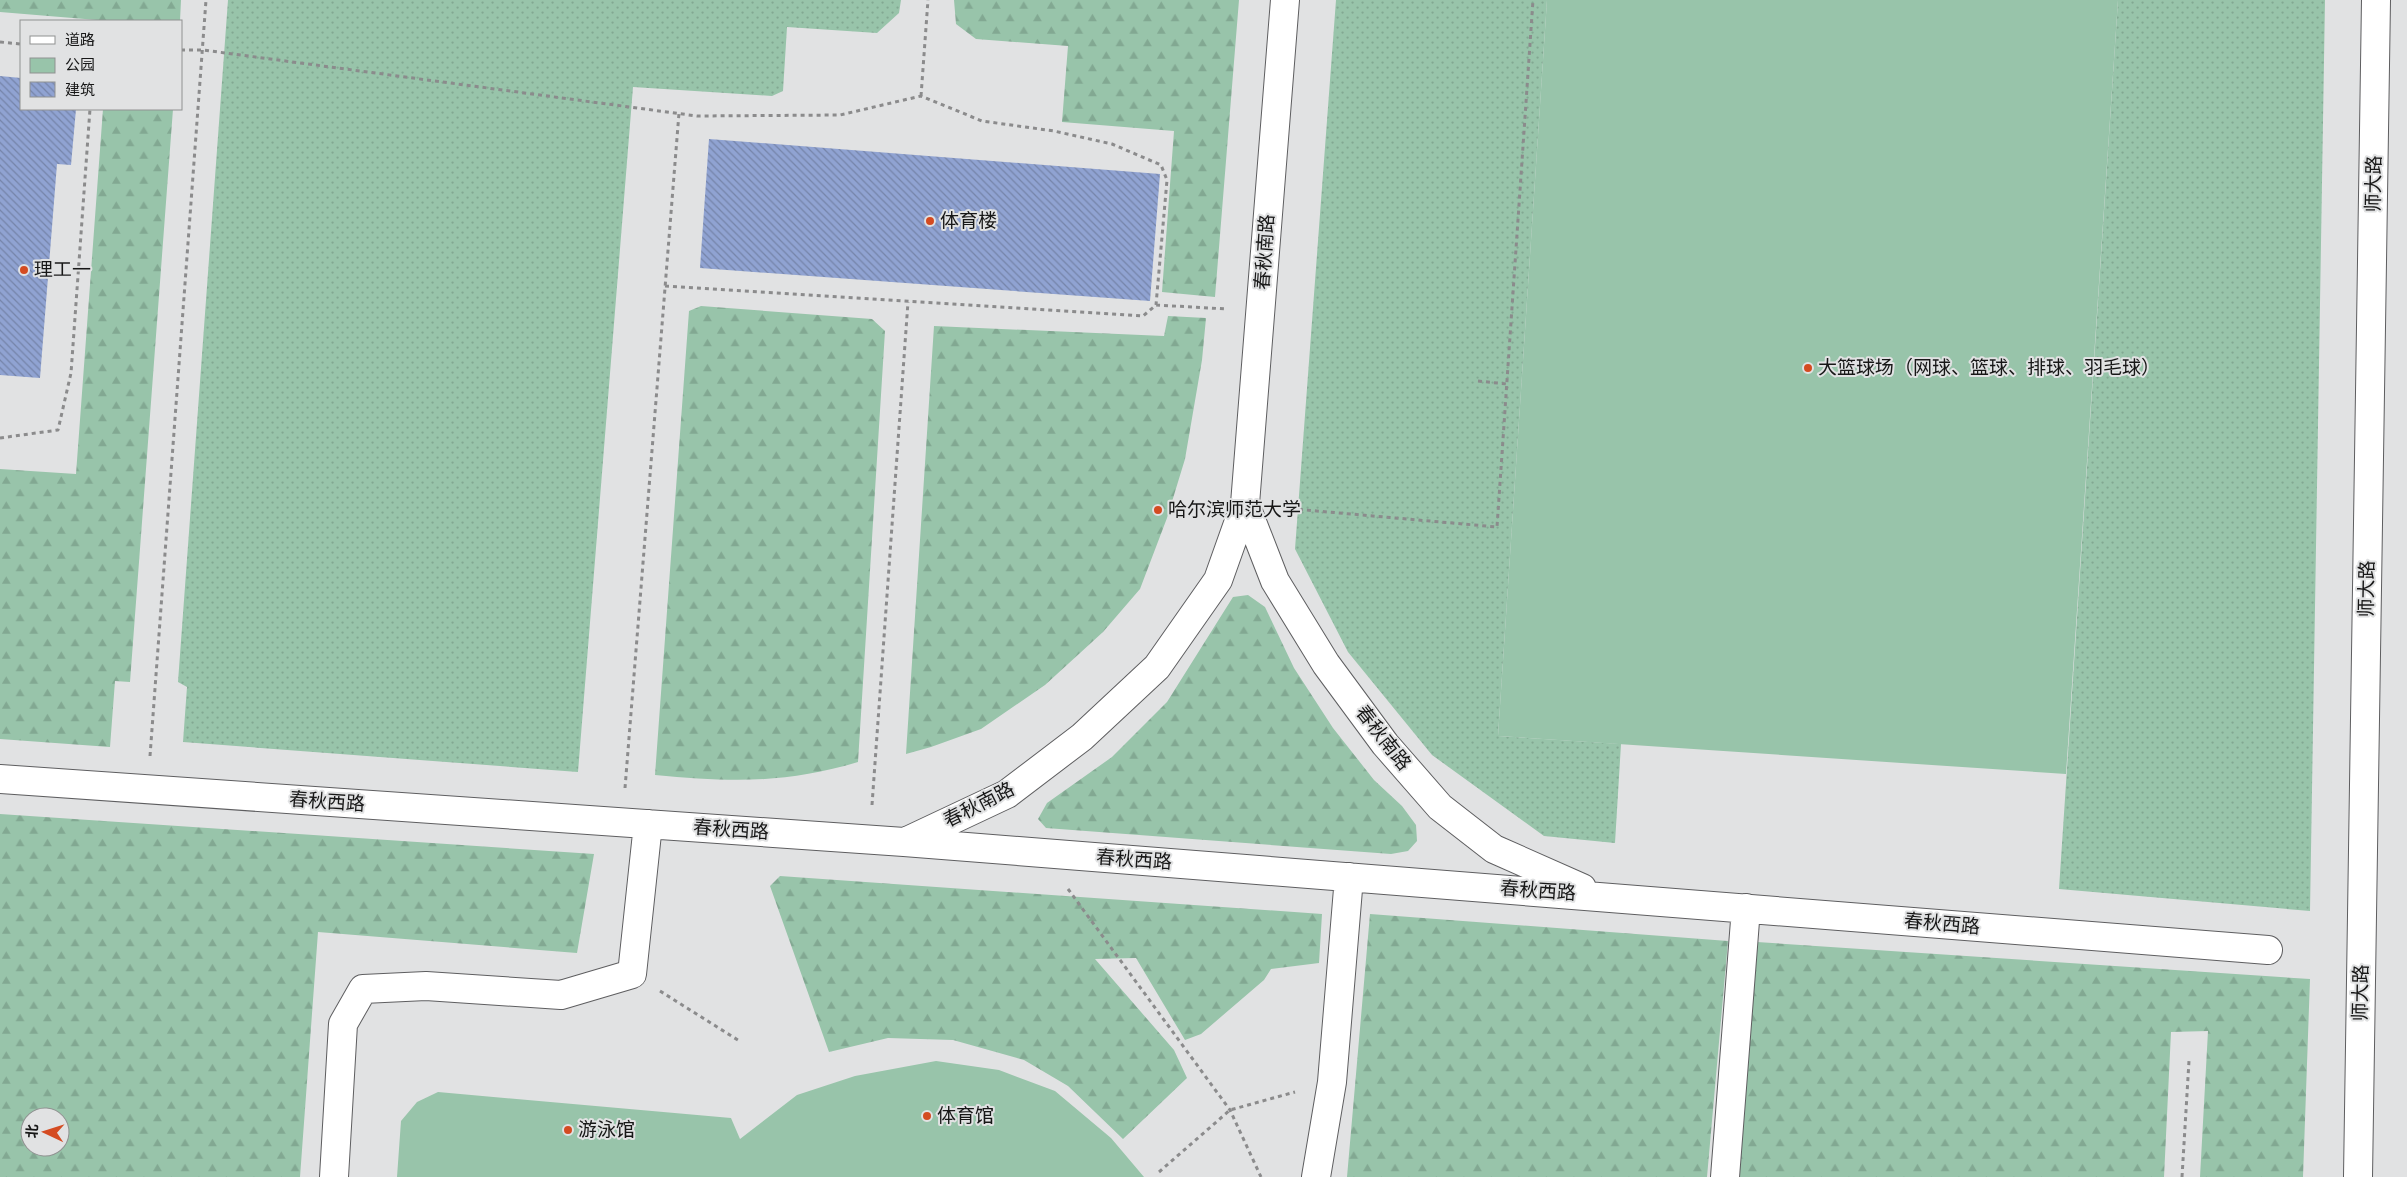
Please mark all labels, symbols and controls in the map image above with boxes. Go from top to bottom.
legend [20,20,182,110]
text: 道路 [65,31,95,49]
text: 公园 [65,56,95,74]
text: 建筑 [65,81,95,99]
street label: 师大路 [2362,155,2386,213]
place label: 体育楼 [940,209,997,233]
street label: 春秋南路 [1250,213,1280,291]
marker: 体育楼 [924,215,936,227]
place label: 理工一 [34,258,91,282]
marker: 理工一 [18,264,30,276]
place label: 大篮球场（网球、篮球、排球、羽毛球） [1818,356,2160,380]
marker: 大篮球场（网球、篮球、排球、羽毛球） [1802,362,1814,374]
place label: 哈尔滨师范大学 [1168,498,1301,522]
marker: 哈尔滨师范大学 [1152,504,1164,516]
street label: 师大路 [2355,560,2379,618]
street label: 春秋南路 [1350,701,1416,775]
street label: 春秋南路 [940,777,1018,833]
street label: 春秋西路 [288,787,366,817]
street label: 春秋西路 [692,815,770,845]
street label: 春秋西路 [1095,845,1173,875]
street label: 春秋西路 [1499,876,1577,906]
street label: 春秋西路 [1903,909,1981,939]
street label: 师大路 [2349,964,2373,1022]
place label: 体育馆 [937,1104,994,1128]
north arrow [20,1107,70,1157]
marker: 体育馆 [921,1110,933,1122]
place label: 游泳馆 [578,1118,635,1142]
text: 北 [24,1124,41,1139]
marker: 游泳馆 [562,1124,574,1136]

